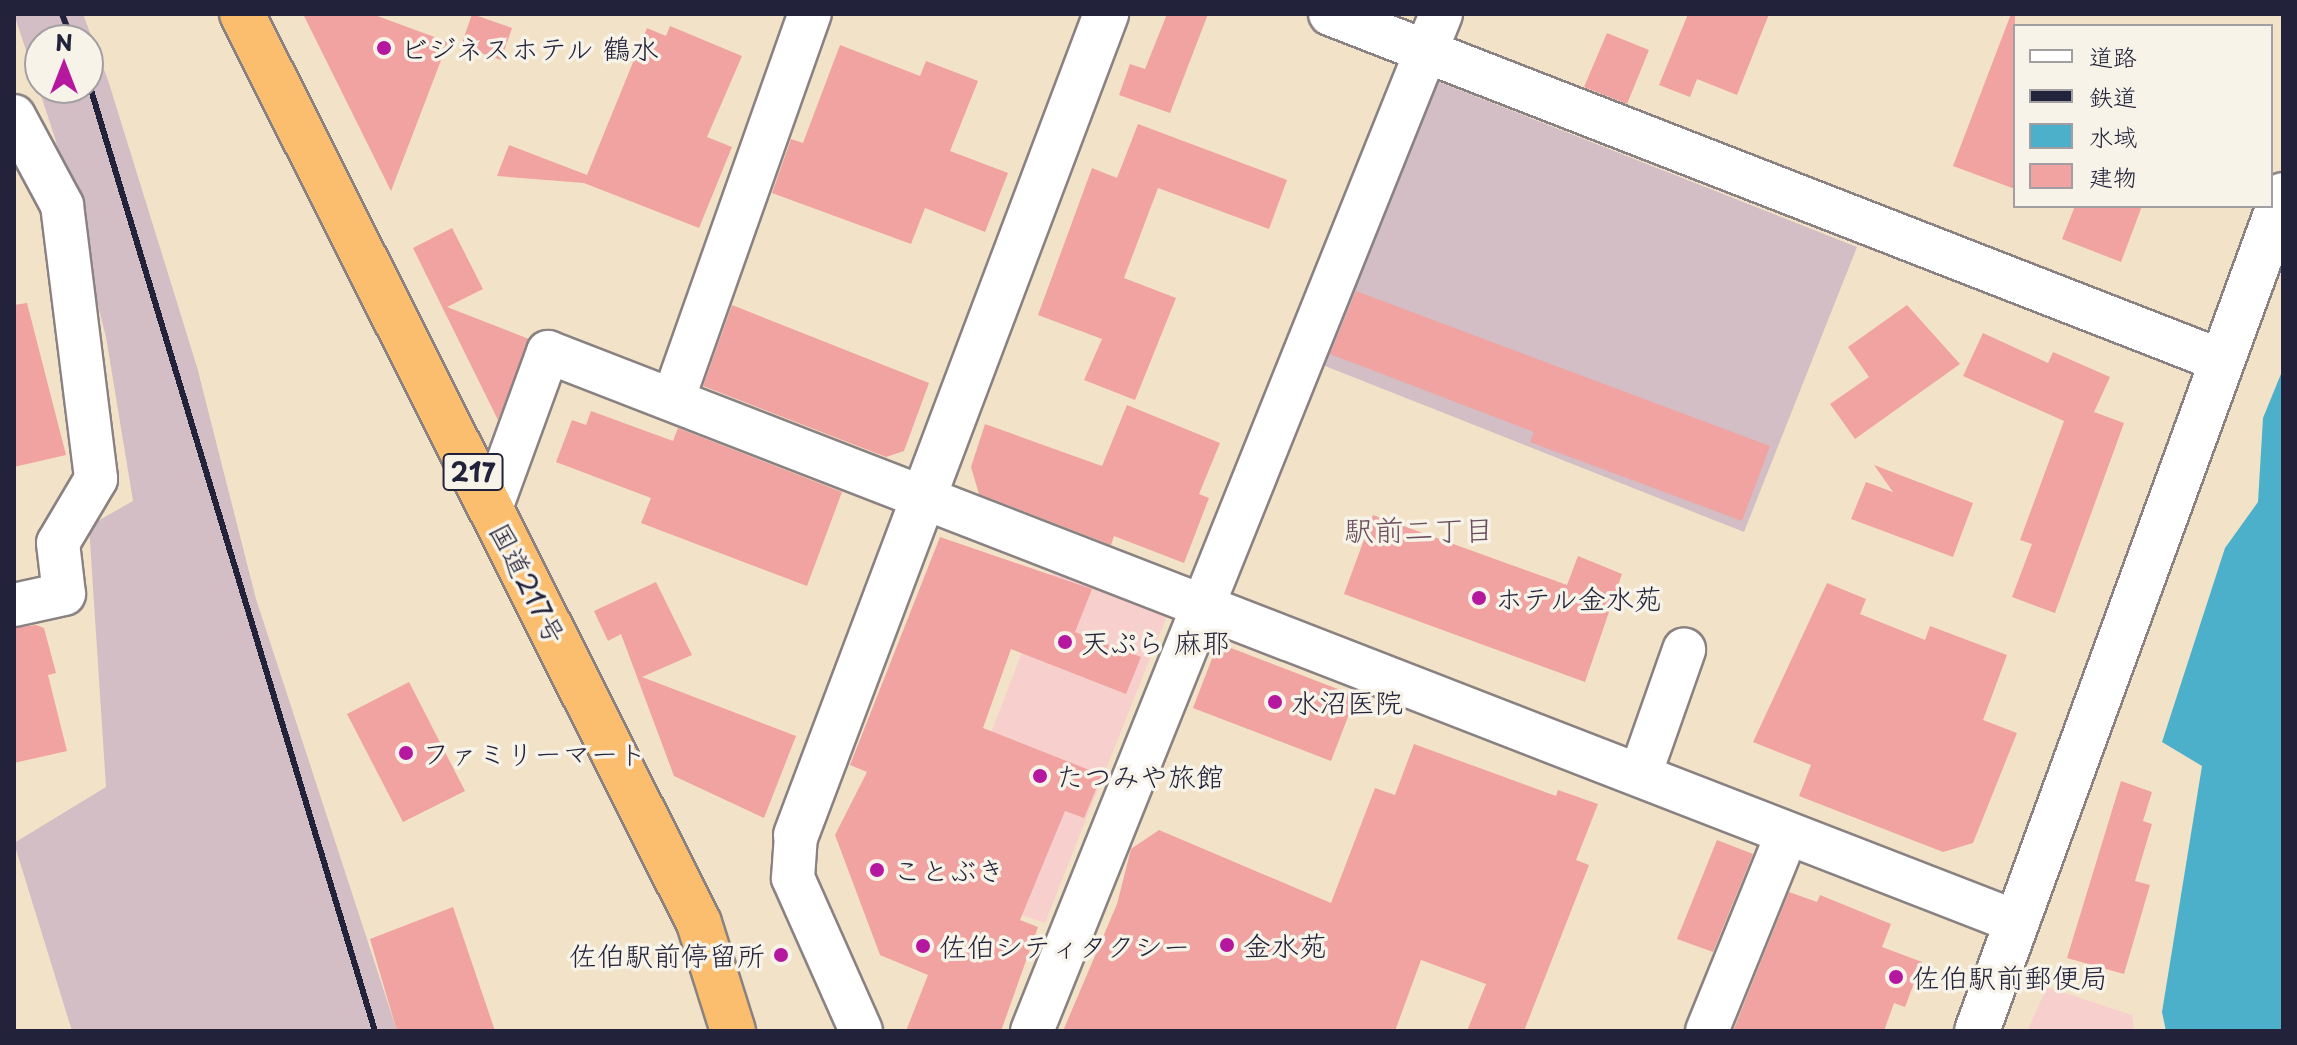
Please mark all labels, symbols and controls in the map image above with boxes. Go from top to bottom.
north arrow [24,24,104,104]
legend [2013,24,2273,208]
text: N [55,25,73,58]
place label: ビジネスホテル 鶴水 [400,31,661,65]
text: 道路 [2089,38,2137,74]
marker: ビジネスホテル 鶴水 [375,39,393,57]
text: 鉄道 [2089,78,2137,114]
text: 水域 [2089,118,2137,154]
text: 建物 [2089,158,2137,194]
road number: 217 [441,450,505,494]
district label: 駅前二丁目 [1344,511,1494,547]
street label: 国道217号 [483,517,573,649]
place label: ホテル金水苑 [1495,581,1663,615]
marker: ホテル金水苑 [1470,589,1488,607]
place label: 天ぷら 麻耶 [1081,625,1230,659]
marker: 天ぷら 麻耶 [1056,633,1074,651]
place label: 水沼医院 [1291,685,1403,719]
marker: 水沼医院 [1266,693,1284,711]
place label: ファミリーマート [422,736,646,770]
marker: ファミリーマート [397,744,415,762]
place label: たつみや旅館 [1056,759,1224,793]
marker: たつみや旅館 [1031,767,1049,785]
place label: ことぶき [893,853,1005,887]
marker: ことぶき [868,861,886,879]
place label: 金水苑 [1243,928,1327,962]
place label: 佐伯シティタクシー [939,929,1191,963]
marker: 金水苑 [1218,936,1236,954]
marker: 佐伯シティタクシー [914,937,932,955]
place label: 佐伯駅前停留所 [569,938,765,972]
marker: 佐伯駅前停留所 [772,946,790,964]
place label: 佐伯駅前郵便局 [1912,960,2108,994]
marker: 佐伯駅前郵便局 [1887,968,1905,986]

